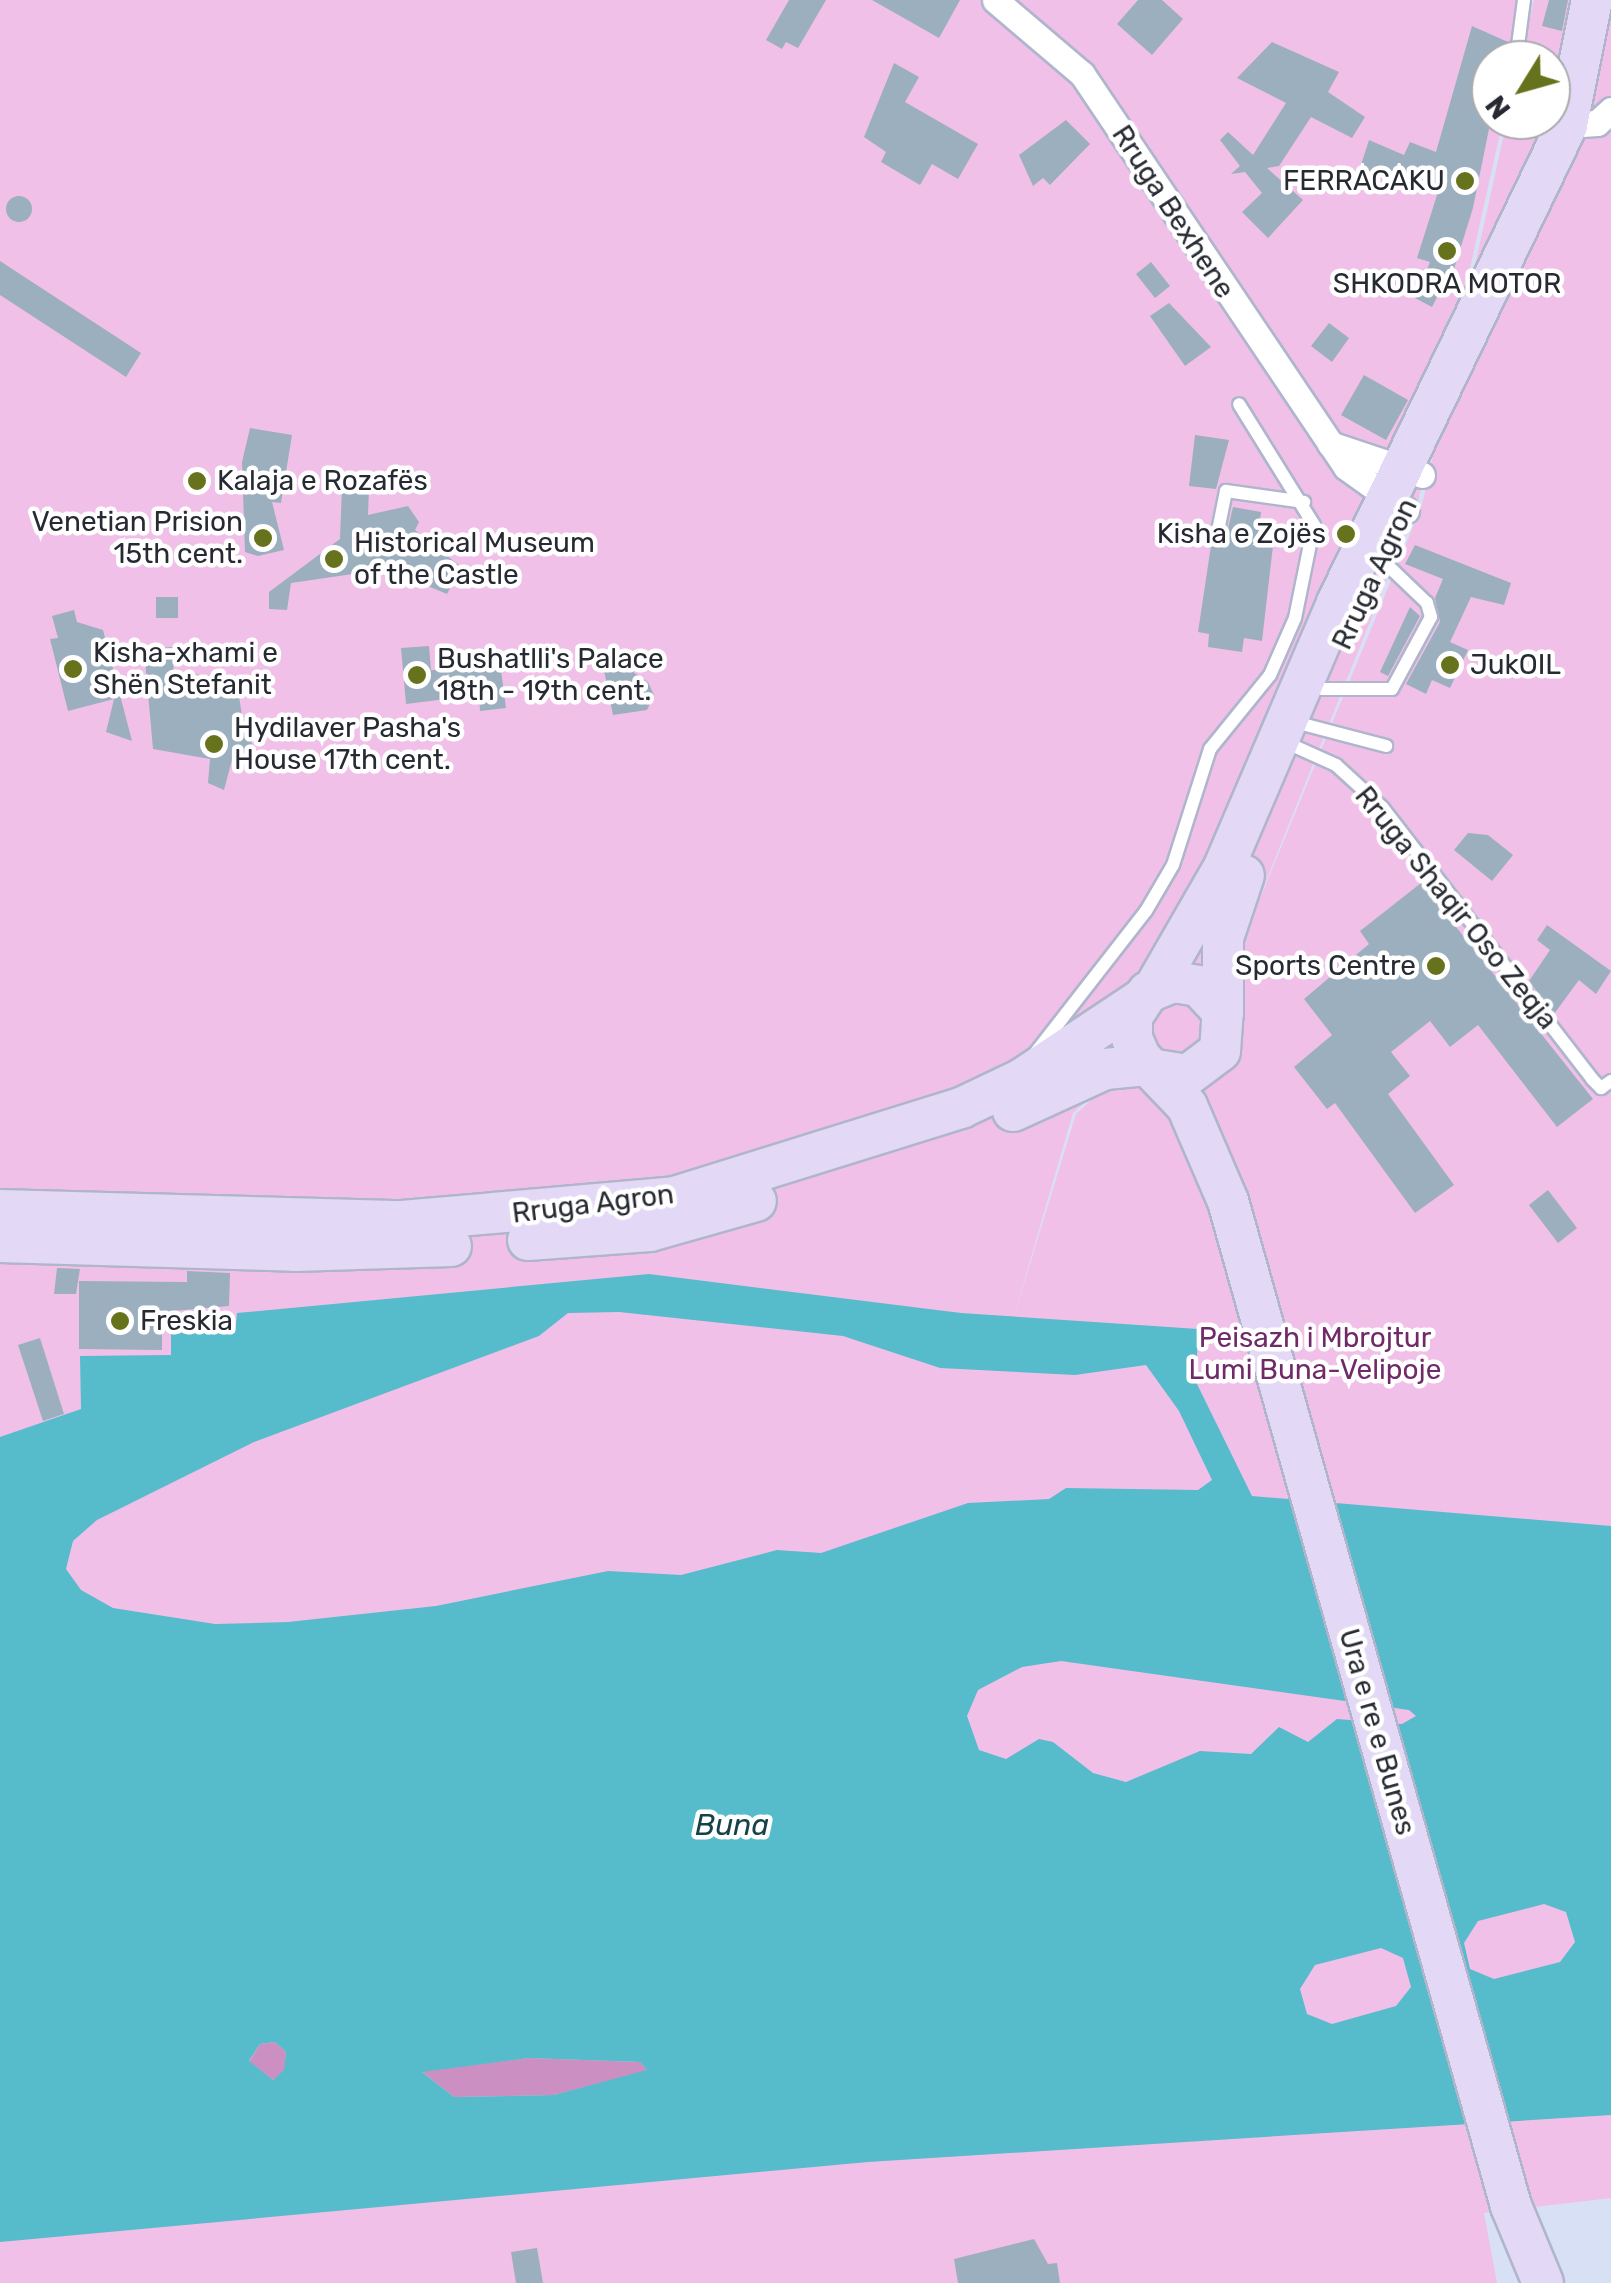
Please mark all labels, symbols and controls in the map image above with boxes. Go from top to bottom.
north arrow [1471,40,1571,140]
text: N [1479,89,1517,125]
street label: Rruga Bexhene [1105,119,1241,305]
place label: FERRACAKU [1283,164,1445,198]
marker: FERRACAKU [1454,170,1476,192]
marker: SHKODRA MOTOR [1436,240,1458,262]
place label: SHKODRA MOTOR [1332,267,1562,301]
place label: Kalaja e Rozafës [217,464,428,498]
marker: Kalaja e Rozafës [186,470,208,492]
street label: Rruga Agron [1325,493,1425,655]
place label: Venetian Prision 15th cent. [31,505,243,571]
place label: Kisha e Zojës [1157,517,1326,551]
marker: Kisha e Zojës [1335,523,1357,545]
place label: Historical Museum of the Castle [354,526,595,592]
marker: Venetian Prision 15th cent. [252,527,274,549]
marker: Historical Museum of the Castle [323,548,345,570]
place label: Kisha-xhami e Shën Stefanit [93,636,278,702]
place label: Bushatlli's Palace 18th - 19th cent. [437,642,664,708]
place label: JukOIL [1470,648,1561,682]
marker: JukOIL [1439,654,1461,676]
marker: Kisha-xhami e Shën Stefanit [62,658,84,680]
marker: Bushatlli's Palace 18th - 19th cent. [406,664,428,686]
place label: Hydilaver Pasha's House 17th cent. [234,711,462,777]
marker: Hydilaver Pasha's House 17th cent. [203,733,225,755]
street label: Rruga Shaqir Oso Zeqja [1347,780,1565,1036]
place label: Sports Centre [1235,949,1416,983]
marker: Sports Centre [1425,955,1447,977]
street label: Rruga Agron [510,1177,676,1231]
place label: Freskia [140,1304,233,1338]
marker: Freskia [109,1310,131,1332]
park label: Peisazh i Mbrojtur Lumi Buna-Velipoje [1189,1321,1441,1387]
street label: Ura e re e Bunes [1332,1625,1422,1839]
water label: Buna [695,1807,769,1843]

